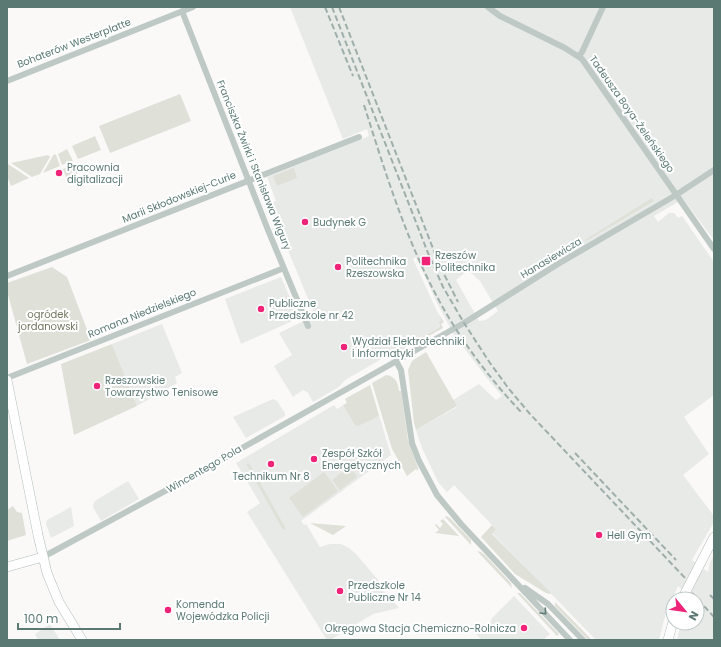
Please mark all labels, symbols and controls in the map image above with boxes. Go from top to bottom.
street label: Bohaterów Westerplatte [15,14,133,72]
street label: Tadeusza Boya-Żeleńskiego [586,52,678,176]
street label: Franciszka Żwirki i Stanisława Wigury [213,78,295,253]
place label: Pracownia digitalizacji [67,160,123,187]
street label: Marii Skłodowskiej-Curie [120,167,238,227]
marker: Pracownia digitalizacji [54,168,64,178]
place label: Budynek G [313,215,366,230]
marker: Budynek G [300,217,310,227]
street label: Hanasiewicza [518,234,584,282]
place label: Rzeszów Politechnika [435,248,495,275]
place label: Politechnika Rzeszowska [346,254,406,281]
marker: Rzeszów Politechnika [420,255,432,267]
marker: Politechnika Rzeszowska [333,262,343,272]
street label: Romana Niedzielskiego [86,284,198,342]
place label: Publiczne Przedszkole nr 42 [269,296,354,323]
marker: Publiczne Przedszkole nr 42 [256,304,266,314]
park label: ogródek jordanowski [17,307,78,334]
place label: Wydział Elektrotechniki i Informatyki [352,334,465,361]
marker: Wydział Elektrotechniki i Informatyki [339,342,349,352]
place label: Rzeszowskie Towarzystwo Tenisowe [105,373,218,400]
marker: Rzeszowskie Towarzystwo Tenisowe [92,381,102,391]
street label: Wincentego Pola [164,441,244,497]
place label: Zespół Szkół Energetycznych [322,446,401,473]
marker: Zespół Szkół Energetycznych [309,454,319,464]
marker: Technikum Nr 8 [266,459,276,469]
place label: Technikum Nr 8 [232,469,310,484]
place label: Hell Gym [607,528,651,543]
marker: Hell Gym [594,530,604,540]
place label: Przedszkole Publiczne Nr 14 [348,578,421,605]
marker: Przedszkole Publiczne Nr 14 [335,586,345,596]
north arrow [665,591,705,631]
place label: Komenda Wojewódzka Policji [176,597,269,624]
scale bar [18,605,120,631]
marker: Komenda Wojewódzka Policji [163,605,173,615]
one-way arrow [539,607,547,615]
text: N [685,608,703,623]
text: 100 m [24,610,58,627]
place label: Okręgowa Stacja Chemiczno-Rolnicza [325,621,516,636]
marker: Okręgowa Stacja Chemiczno-Rolnicza [519,623,529,633]

